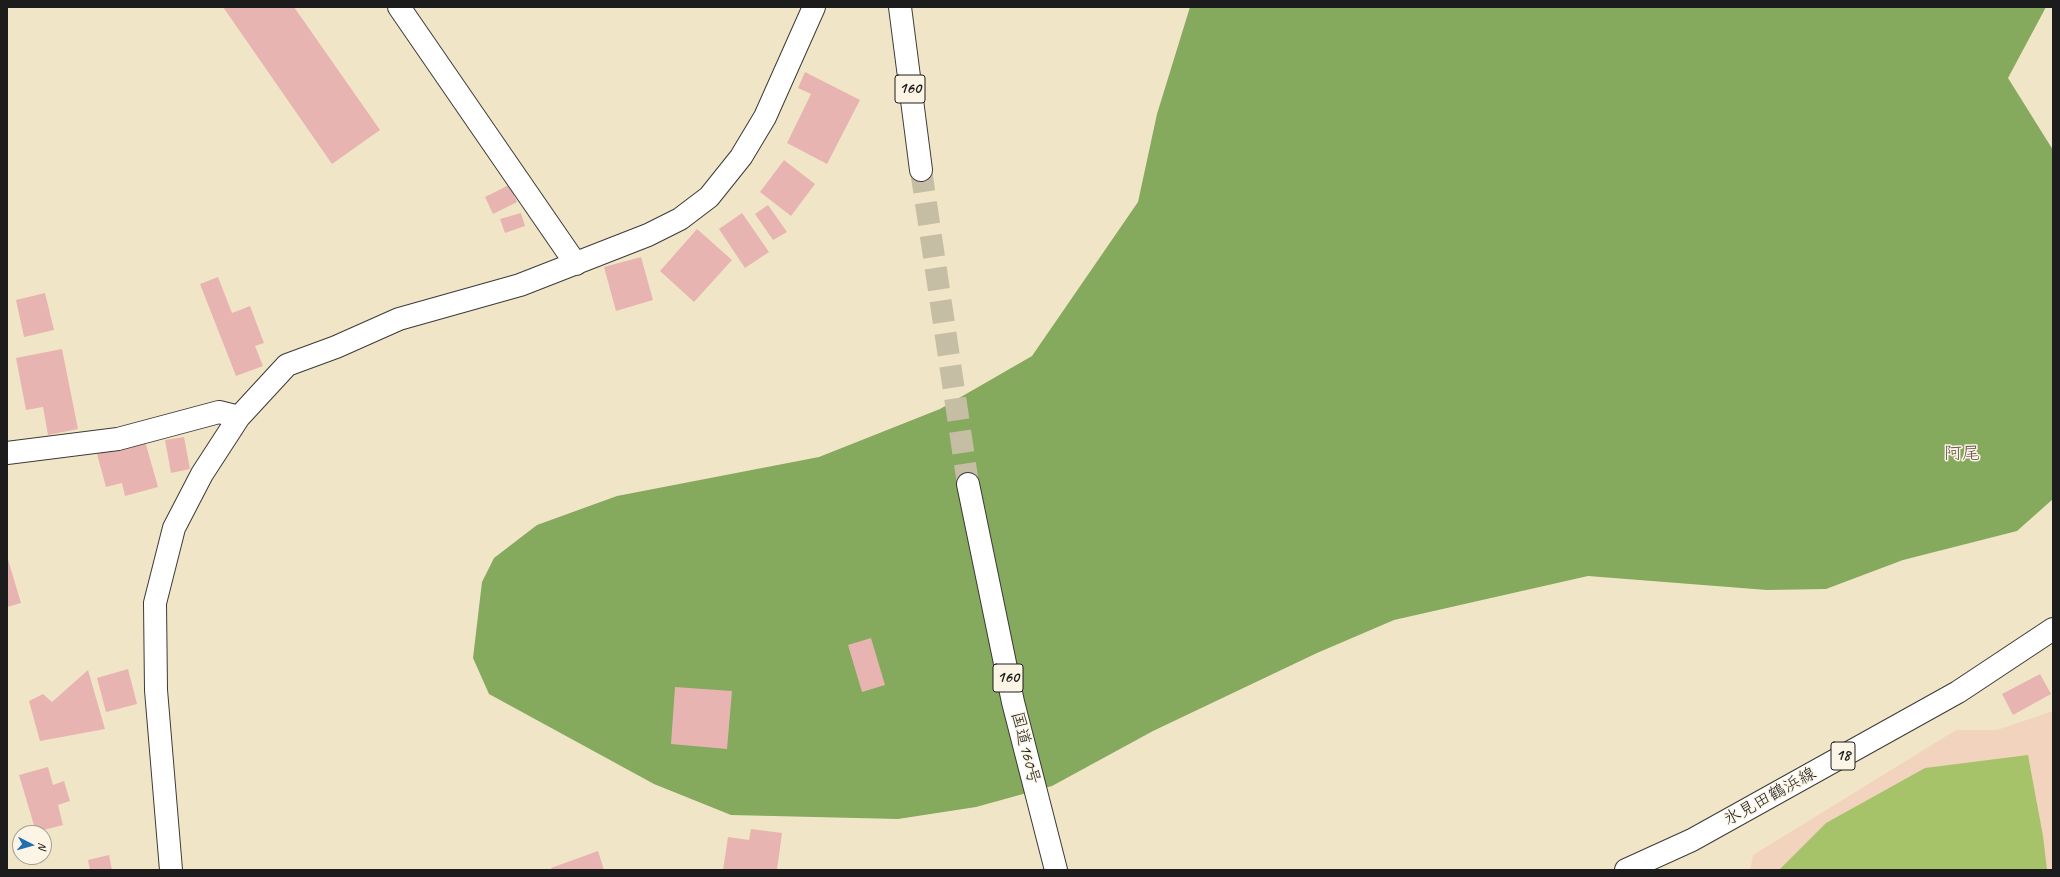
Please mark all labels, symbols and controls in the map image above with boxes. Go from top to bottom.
road number: 160 [895,75,925,103]
district label: 阿尾 [1944,443,1980,465]
road number: 160 [993,664,1023,692]
street label: 国道160号 [1006,710,1044,786]
road number: 18 [1831,742,1855,770]
street label: 氷見田鶴浜線 [1720,763,1820,831]
north arrow [12,825,52,865]
text: N [36,842,50,850]

